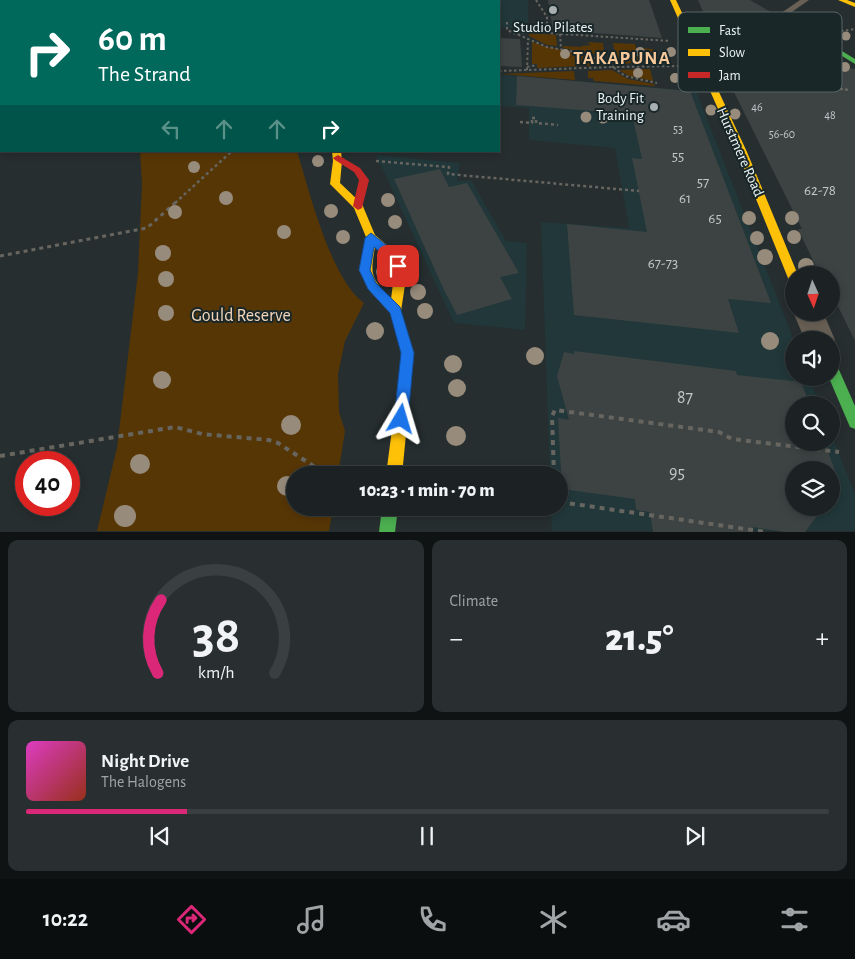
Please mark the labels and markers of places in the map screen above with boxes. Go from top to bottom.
marker: Studio Pilates [547,4,559,16]
place label: Studio Pilates [513,20,593,35]
place label: Body Fit Training [596,91,645,123]
marker: Body Fit Training [648,101,660,113]
pin [377,245,419,287]

